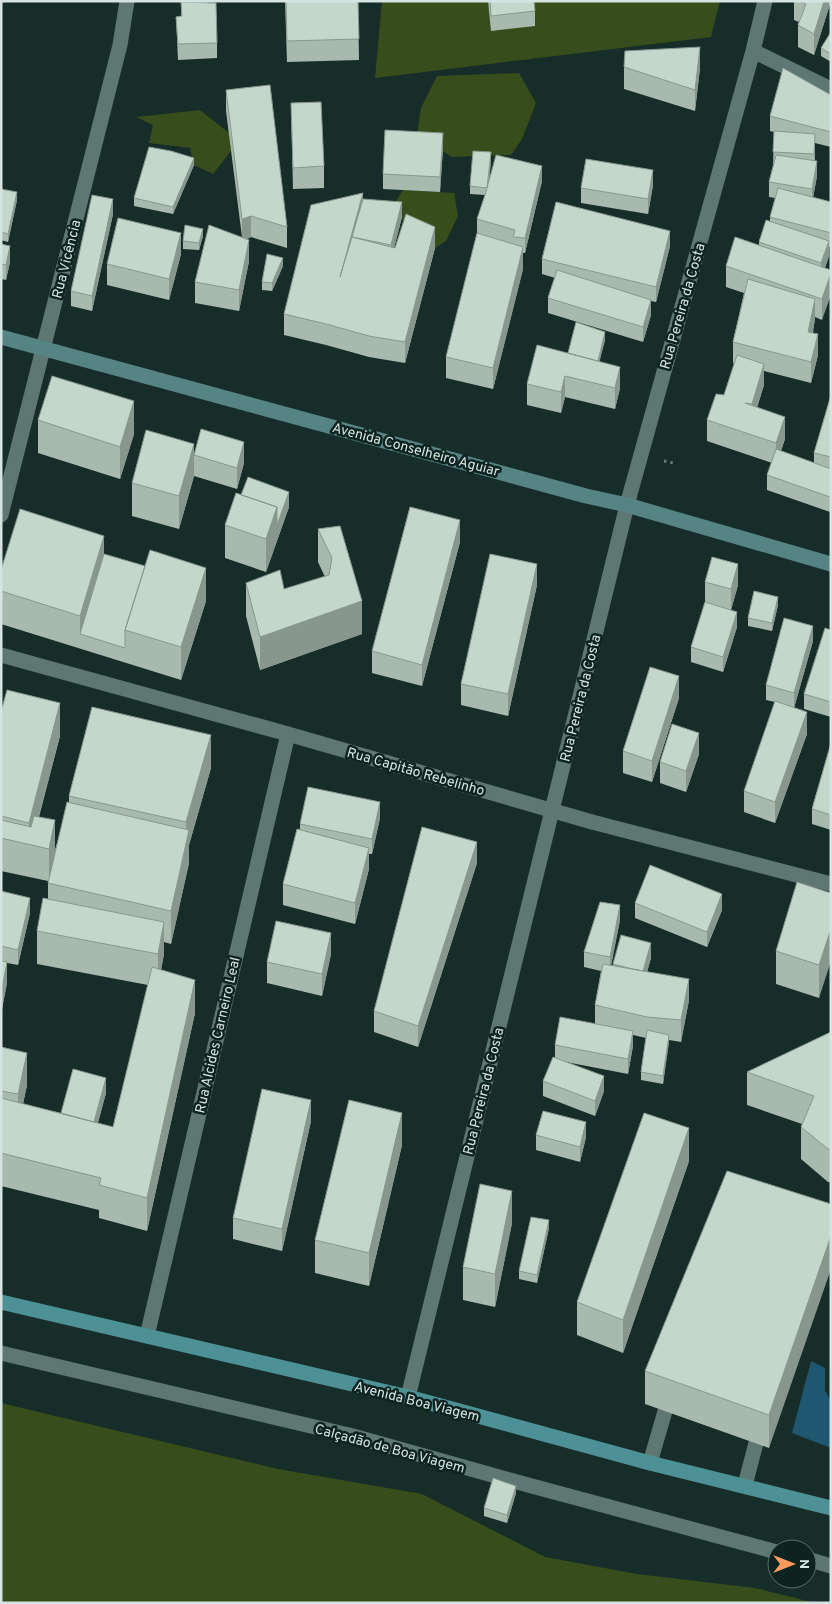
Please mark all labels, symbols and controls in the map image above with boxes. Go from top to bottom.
street label: Rua Vicência [49,218,85,300]
street label: Rua Pereira da Costa [657,241,710,372]
street label: Avenida Conselheiro Aguiar [330,420,502,481]
street label: Rua Pereira da Costa [557,633,605,764]
street label: Rua Capitão Rebelinho [345,745,487,800]
street label: Rua Alcides Carneiro Leal [192,956,245,1115]
street label: Rua Pereira da Costa [460,1026,508,1157]
street label: Avenida Boa Viagem [352,1379,481,1426]
street label: Calçadão de Boa Viagem [313,1421,466,1478]
north arrow [767,1539,817,1589]
text: N [795,1559,812,1569]

